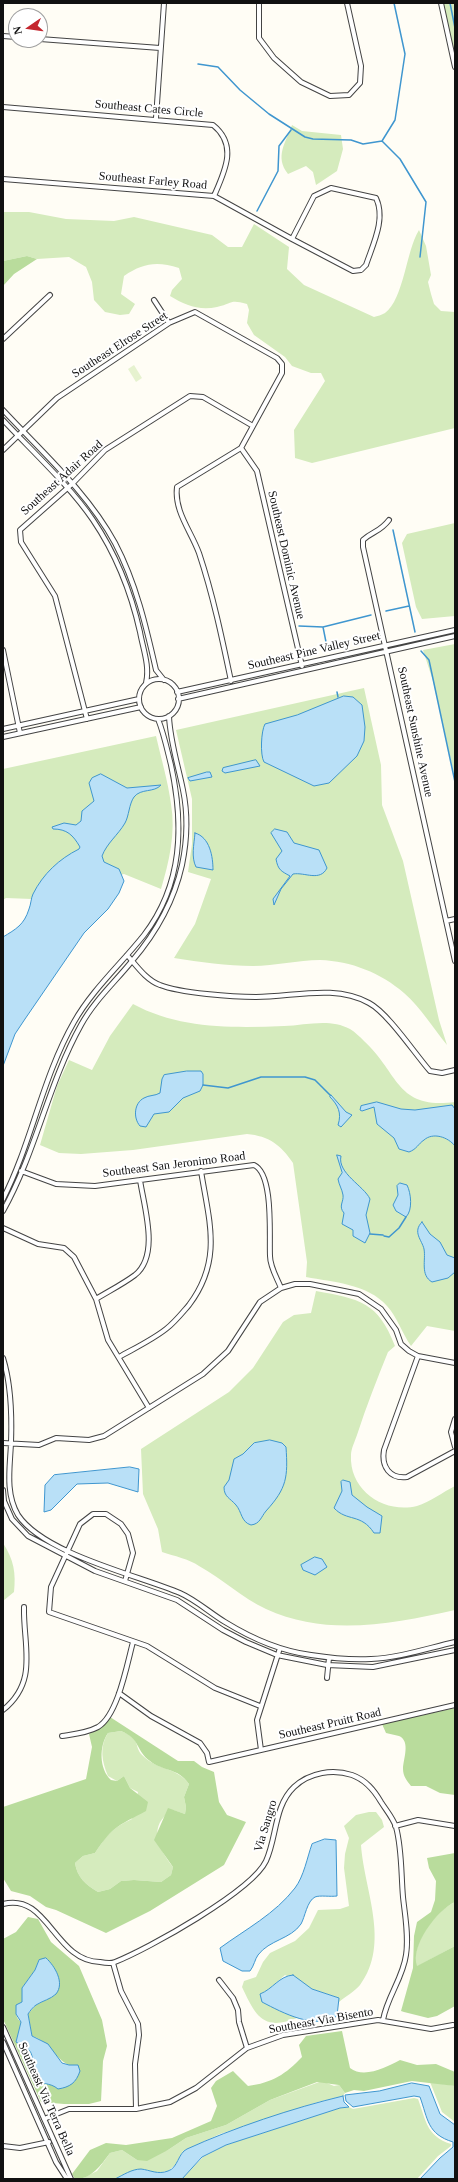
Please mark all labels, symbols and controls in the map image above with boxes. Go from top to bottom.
north arrow [8,8,48,48]
text: N [11,25,24,36]
street label: Southeast Cates Circle [94,97,204,121]
street label: Southeast Farley Road [98,169,208,193]
street label: Southeast Elrose Street [69,309,171,381]
street label: Southeast Adair Road [18,437,106,519]
street label: Southeast Dominic Avenue [264,490,308,620]
street label: Southeast Pine Valley Street [246,629,382,673]
street label: Southeast Sunshine Avenue [394,665,436,799]
street label: Southeast San Jeronimo Road [102,1149,246,1181]
street label: Southeast Pruitt Road [277,1705,383,1743]
street label: Via Sangro [251,1798,281,1854]
street label: Southeast Via Bisento [268,2005,374,2037]
street label: Southeast Via Terra Bella [14,2040,78,2158]

